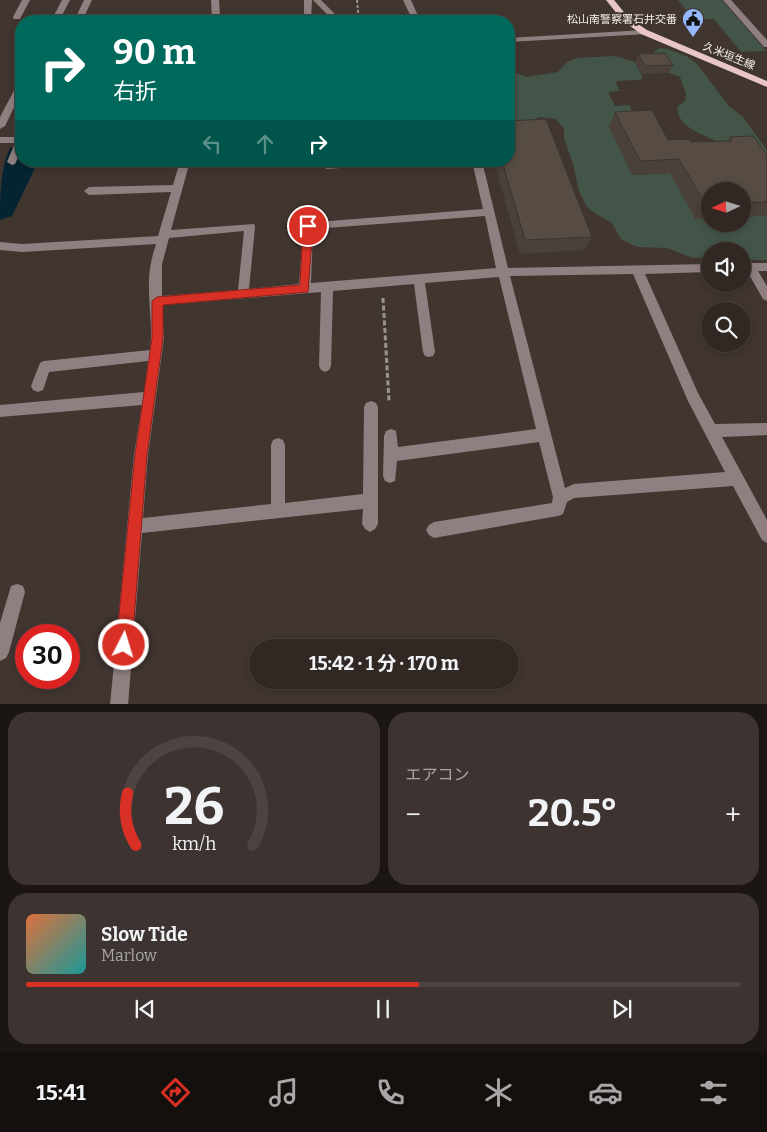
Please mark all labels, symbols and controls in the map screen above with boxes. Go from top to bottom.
public building icon: 松山南警察署石井交番 [681,7,705,38]
place label: 松山南警察署石井交番 [567,13,677,26]
text: 90 m [113,31,196,73]
icon: right [30,35,95,100]
street label: 久米垣生線 [701,40,757,72]
text: 右折 [113,78,157,105]
icon: left [198,130,226,158]
icon: ahead [251,130,279,158]
icon: right [304,130,332,158]
north arrow [701,182,751,232]
map controls [701,182,751,352]
pin [287,205,329,247]
icon: arrive [294,212,322,240]
button: sound [701,242,751,292]
button: search [701,302,751,352]
position arrow [97,618,149,670]
speed limit sign: 30 [15,624,80,689]
text: 15:42 · 1 分 · 170 m [309,652,459,675]
text: エアコン [406,765,470,784]
text: 26 [164,775,224,838]
text: 20.5° [528,790,618,836]
text: − [406,798,421,831]
text: + [725,798,741,831]
text: km/h [172,833,216,855]
text: Slow Tide [101,923,188,946]
text: Marlow [101,946,157,965]
icon: previous [131,995,159,1023]
icon: pause [369,995,397,1023]
icon: next [608,995,636,1023]
icon: directions [158,1075,193,1110]
icon: music [266,1075,301,1110]
icon: phone [373,1075,408,1110]
icon: climate [481,1075,516,1110]
icon: car [588,1075,623,1110]
icon: filters [696,1075,731,1110]
text: 15:41 [36,1079,86,1106]

